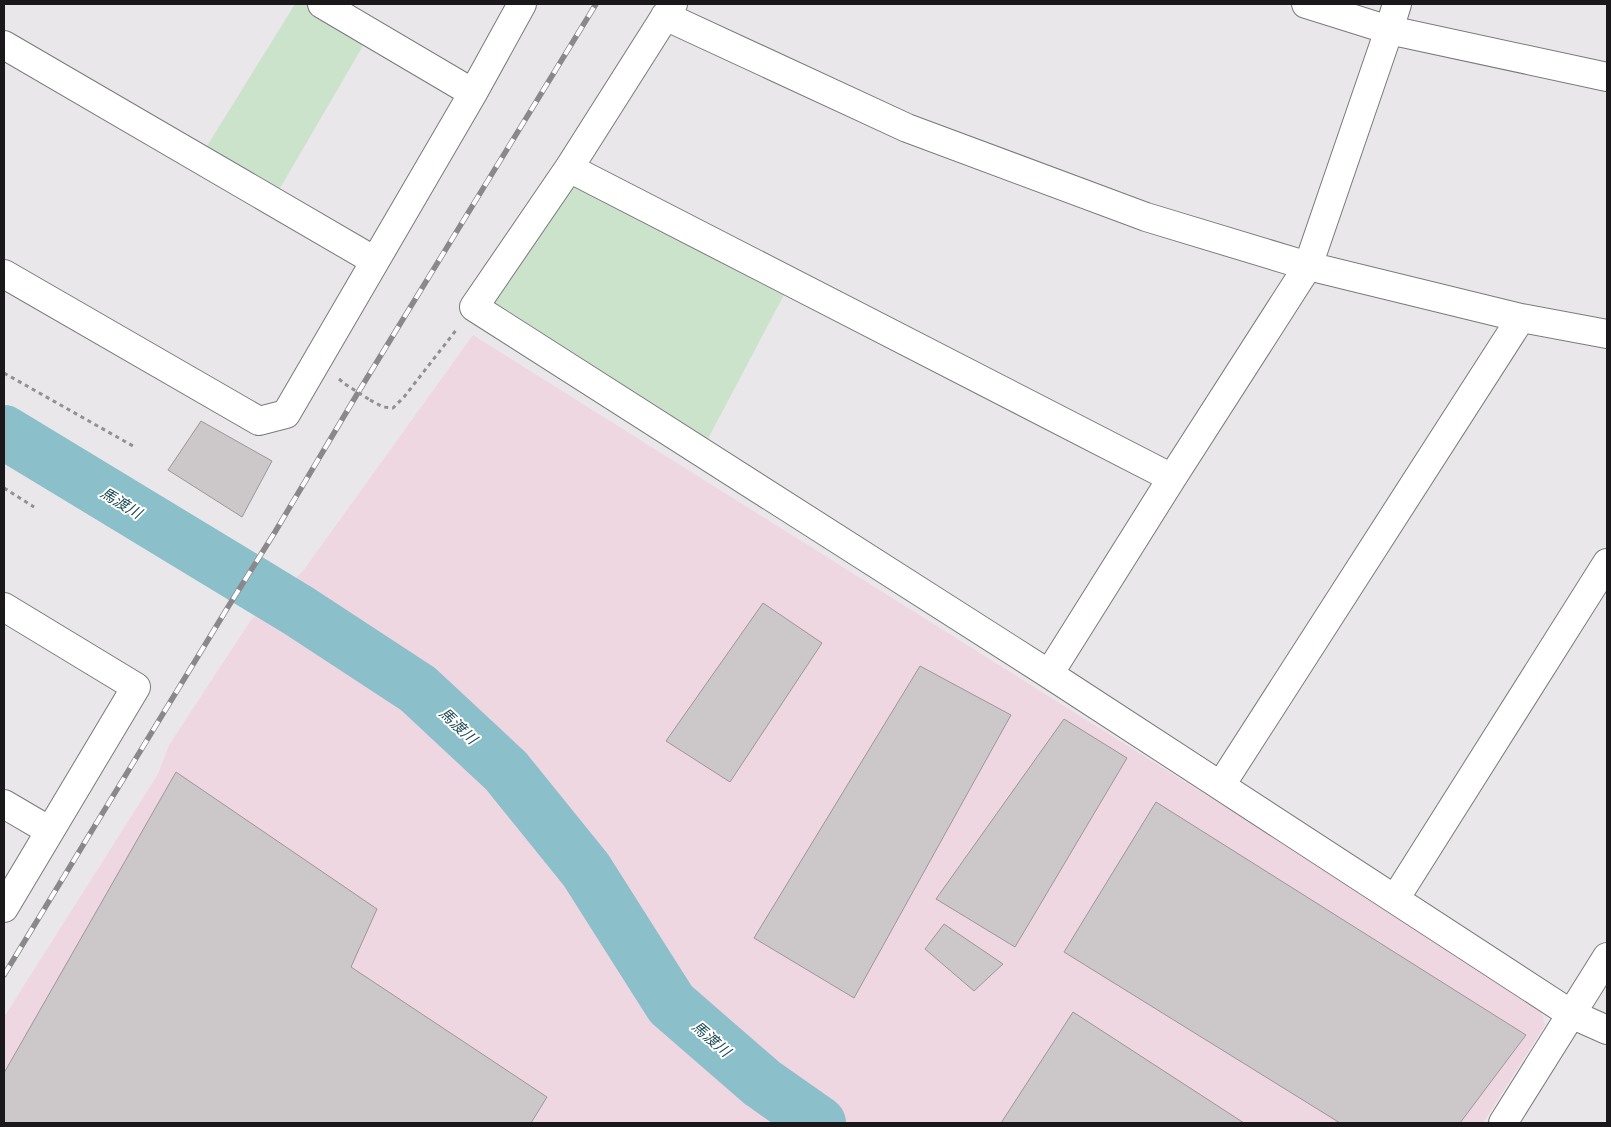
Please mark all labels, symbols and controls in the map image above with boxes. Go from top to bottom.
water label: 馬渡川 [97,484,147,523]
water label: 馬渡川 [435,704,482,749]
water label: 馬渡川 [688,1017,735,1062]

